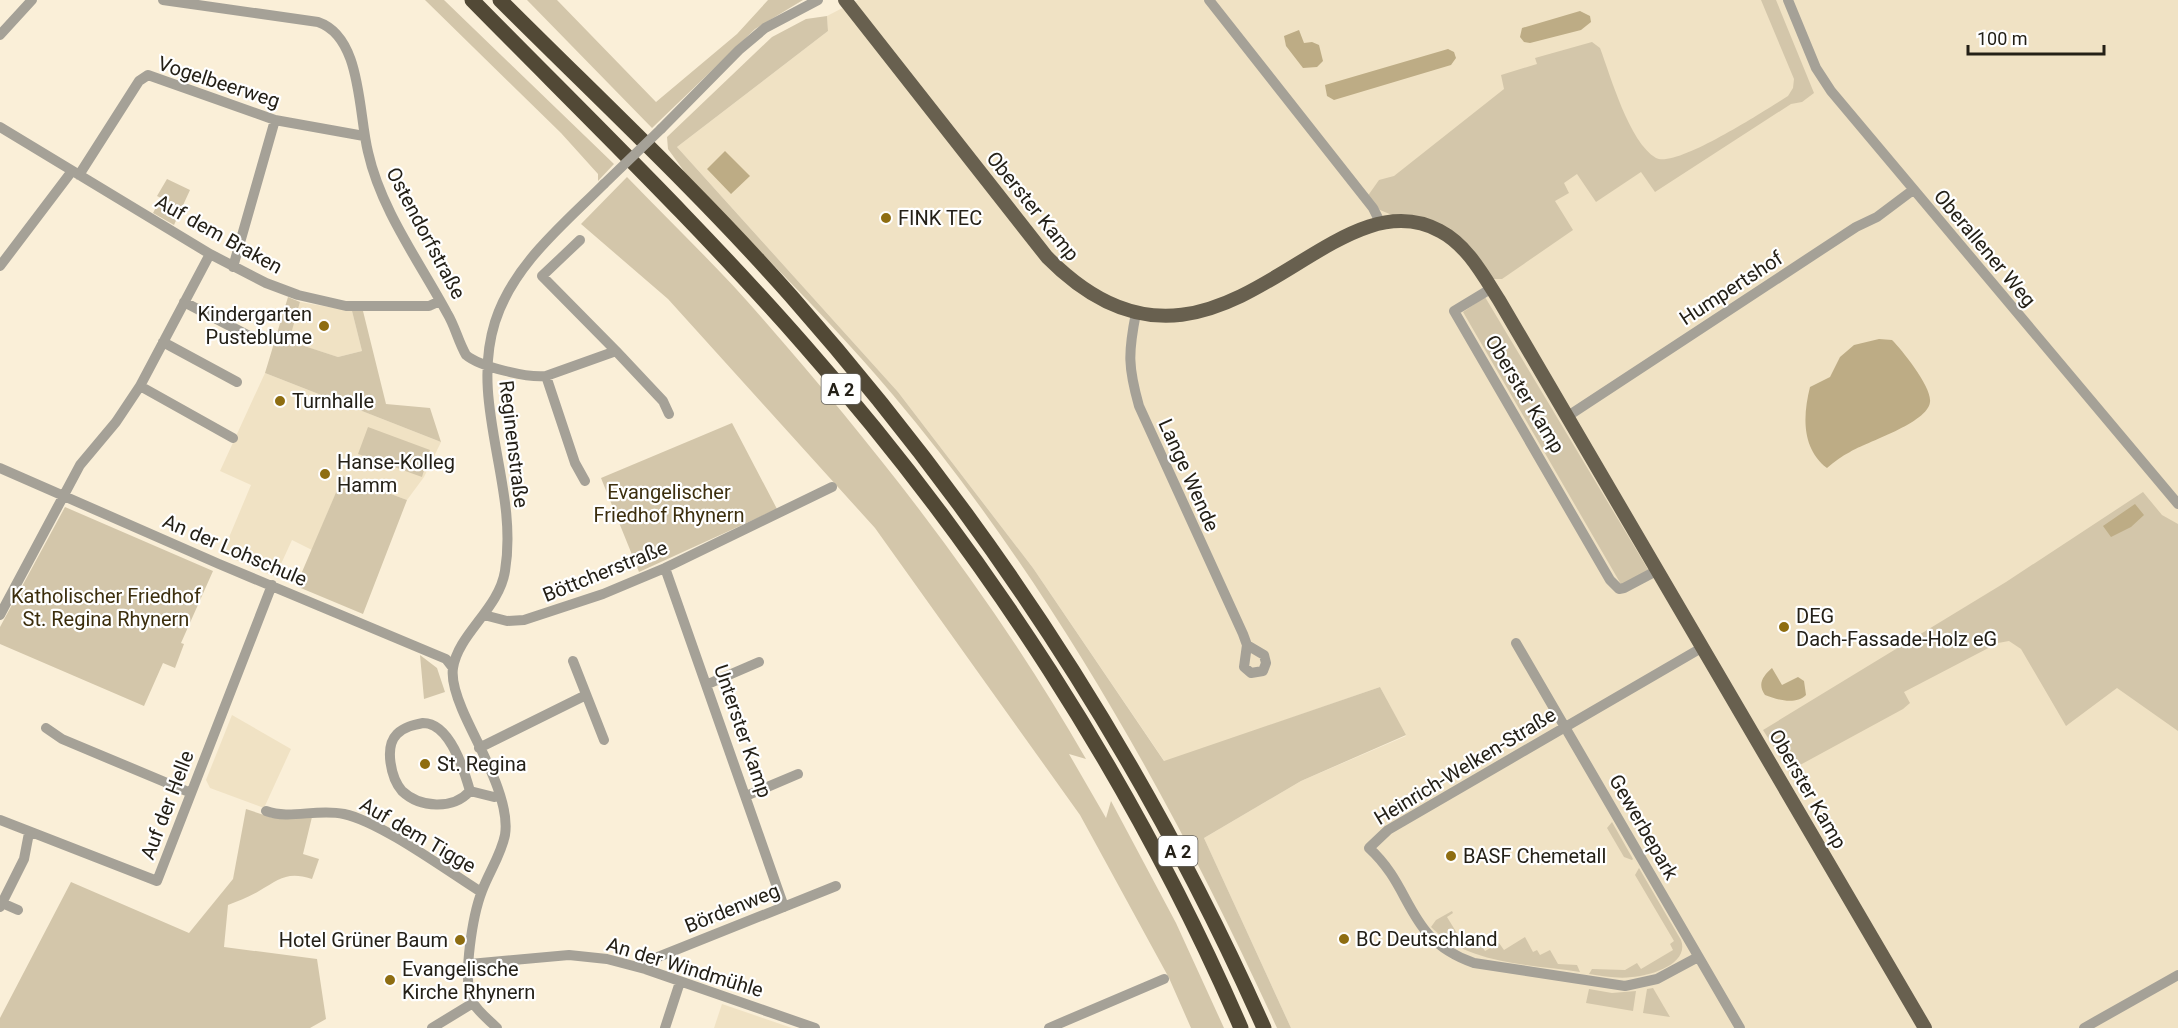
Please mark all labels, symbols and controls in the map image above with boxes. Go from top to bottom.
scale bar [1968,18,2104,56]
text: 100 m [1977,28,2028,49]
street label: Vogelbeerweg [155,51,283,113]
street label: Oberster Kamp [982,146,1084,266]
street label: Ostendorfstraße [381,163,471,303]
street label: Oberallener Weg [1929,184,2041,312]
street label: Auf dem Braken [151,189,287,279]
place label: FINK TEC [898,206,982,230]
marker: FINK TEC [879,211,893,225]
street label: Humpertshof [1675,246,1787,330]
place label: Kindergarten Pusteblume [197,302,312,349]
marker: Kindergarten Pusteblume [317,319,331,333]
street label: Oberster Kamp [1480,330,1570,458]
road number: A 2 [822,374,860,404]
street label: Reginenstraße [494,379,534,509]
place label: Turnhalle [292,389,374,413]
marker: Turnhalle [273,394,287,408]
street label: Lange Wende [1154,415,1224,535]
place label: Hanse-Kolleg Hamm [337,450,455,497]
marker: Hanse-Kolleg Hamm [318,467,332,481]
park label: Evangelischer Friedhof Rhynern [594,480,744,527]
street label: An der Lohschule [159,509,311,591]
street label: Böttcherstraße [539,535,671,607]
park label: Katholischer Friedhof St. Regina Rhynern [11,584,201,631]
place label: DEG Dach-Fassade-Holz eG [1796,604,1997,651]
marker: DEG Dach-Fassade-Holz eG [1777,620,1791,634]
street label: Unterster Kamp [709,661,777,801]
street label: Heinrich-Welken-Straße [1370,702,1560,830]
street label: Oberster Kamp [1764,725,1852,853]
street label: Auf der Helle [135,747,199,863]
place label: St. Regina [437,752,527,776]
marker: St. Regina [418,757,432,771]
street label: Gewerbepark [1604,770,1684,885]
street label: Auf dem Tigge [356,792,480,878]
road number: A 2 [1158,836,1198,866]
place label: BASF Chemetall [1463,844,1606,868]
marker: BASF Chemetall [1444,849,1458,863]
street label: Bördenweg [681,878,783,938]
place label: BC Deutschland [1356,927,1498,951]
place label: Hotel Grüner Baum [279,928,448,952]
street label: An der Windmühle [604,932,766,1002]
marker: BC Deutschland [1337,932,1351,946]
marker: Hotel Grüner Baum [453,933,467,947]
place label: Evangelische Kirche Rhynern [402,957,535,1004]
marker: Evangelische Kirche Rhynern [383,973,397,987]

